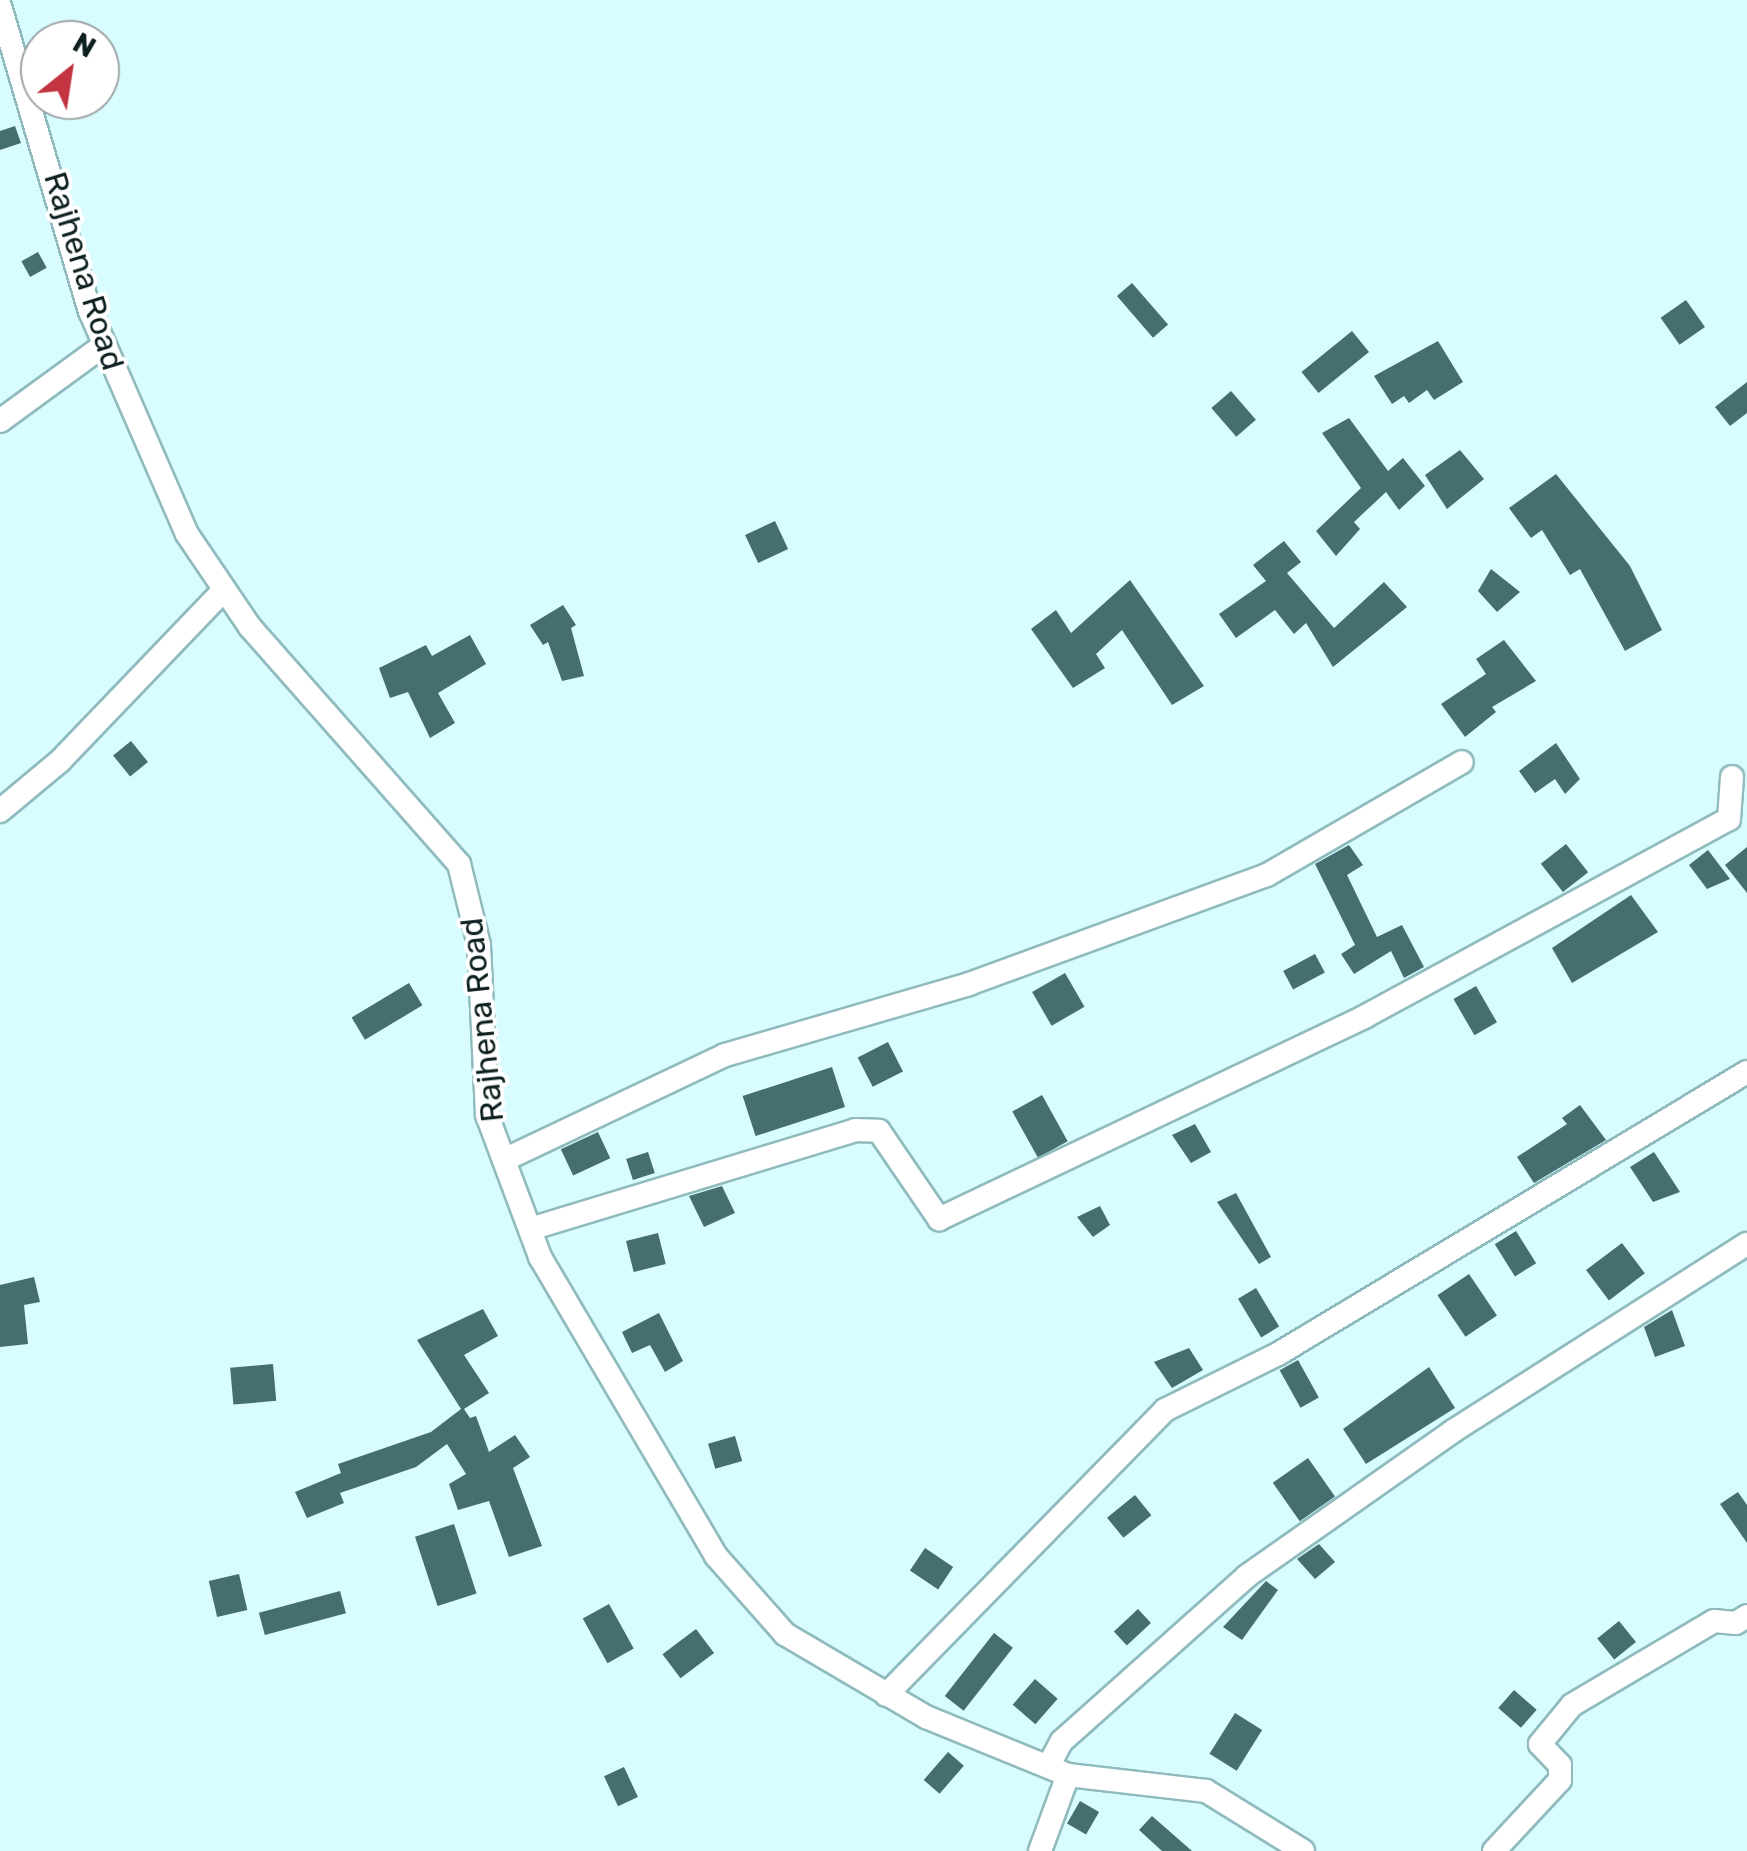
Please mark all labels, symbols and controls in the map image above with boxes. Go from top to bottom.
north arrow [20,20,120,120]
text: N [67,26,101,65]
street label: Rajhena Road [36,167,132,375]
street label: Rajhena Road [452,916,512,1124]

